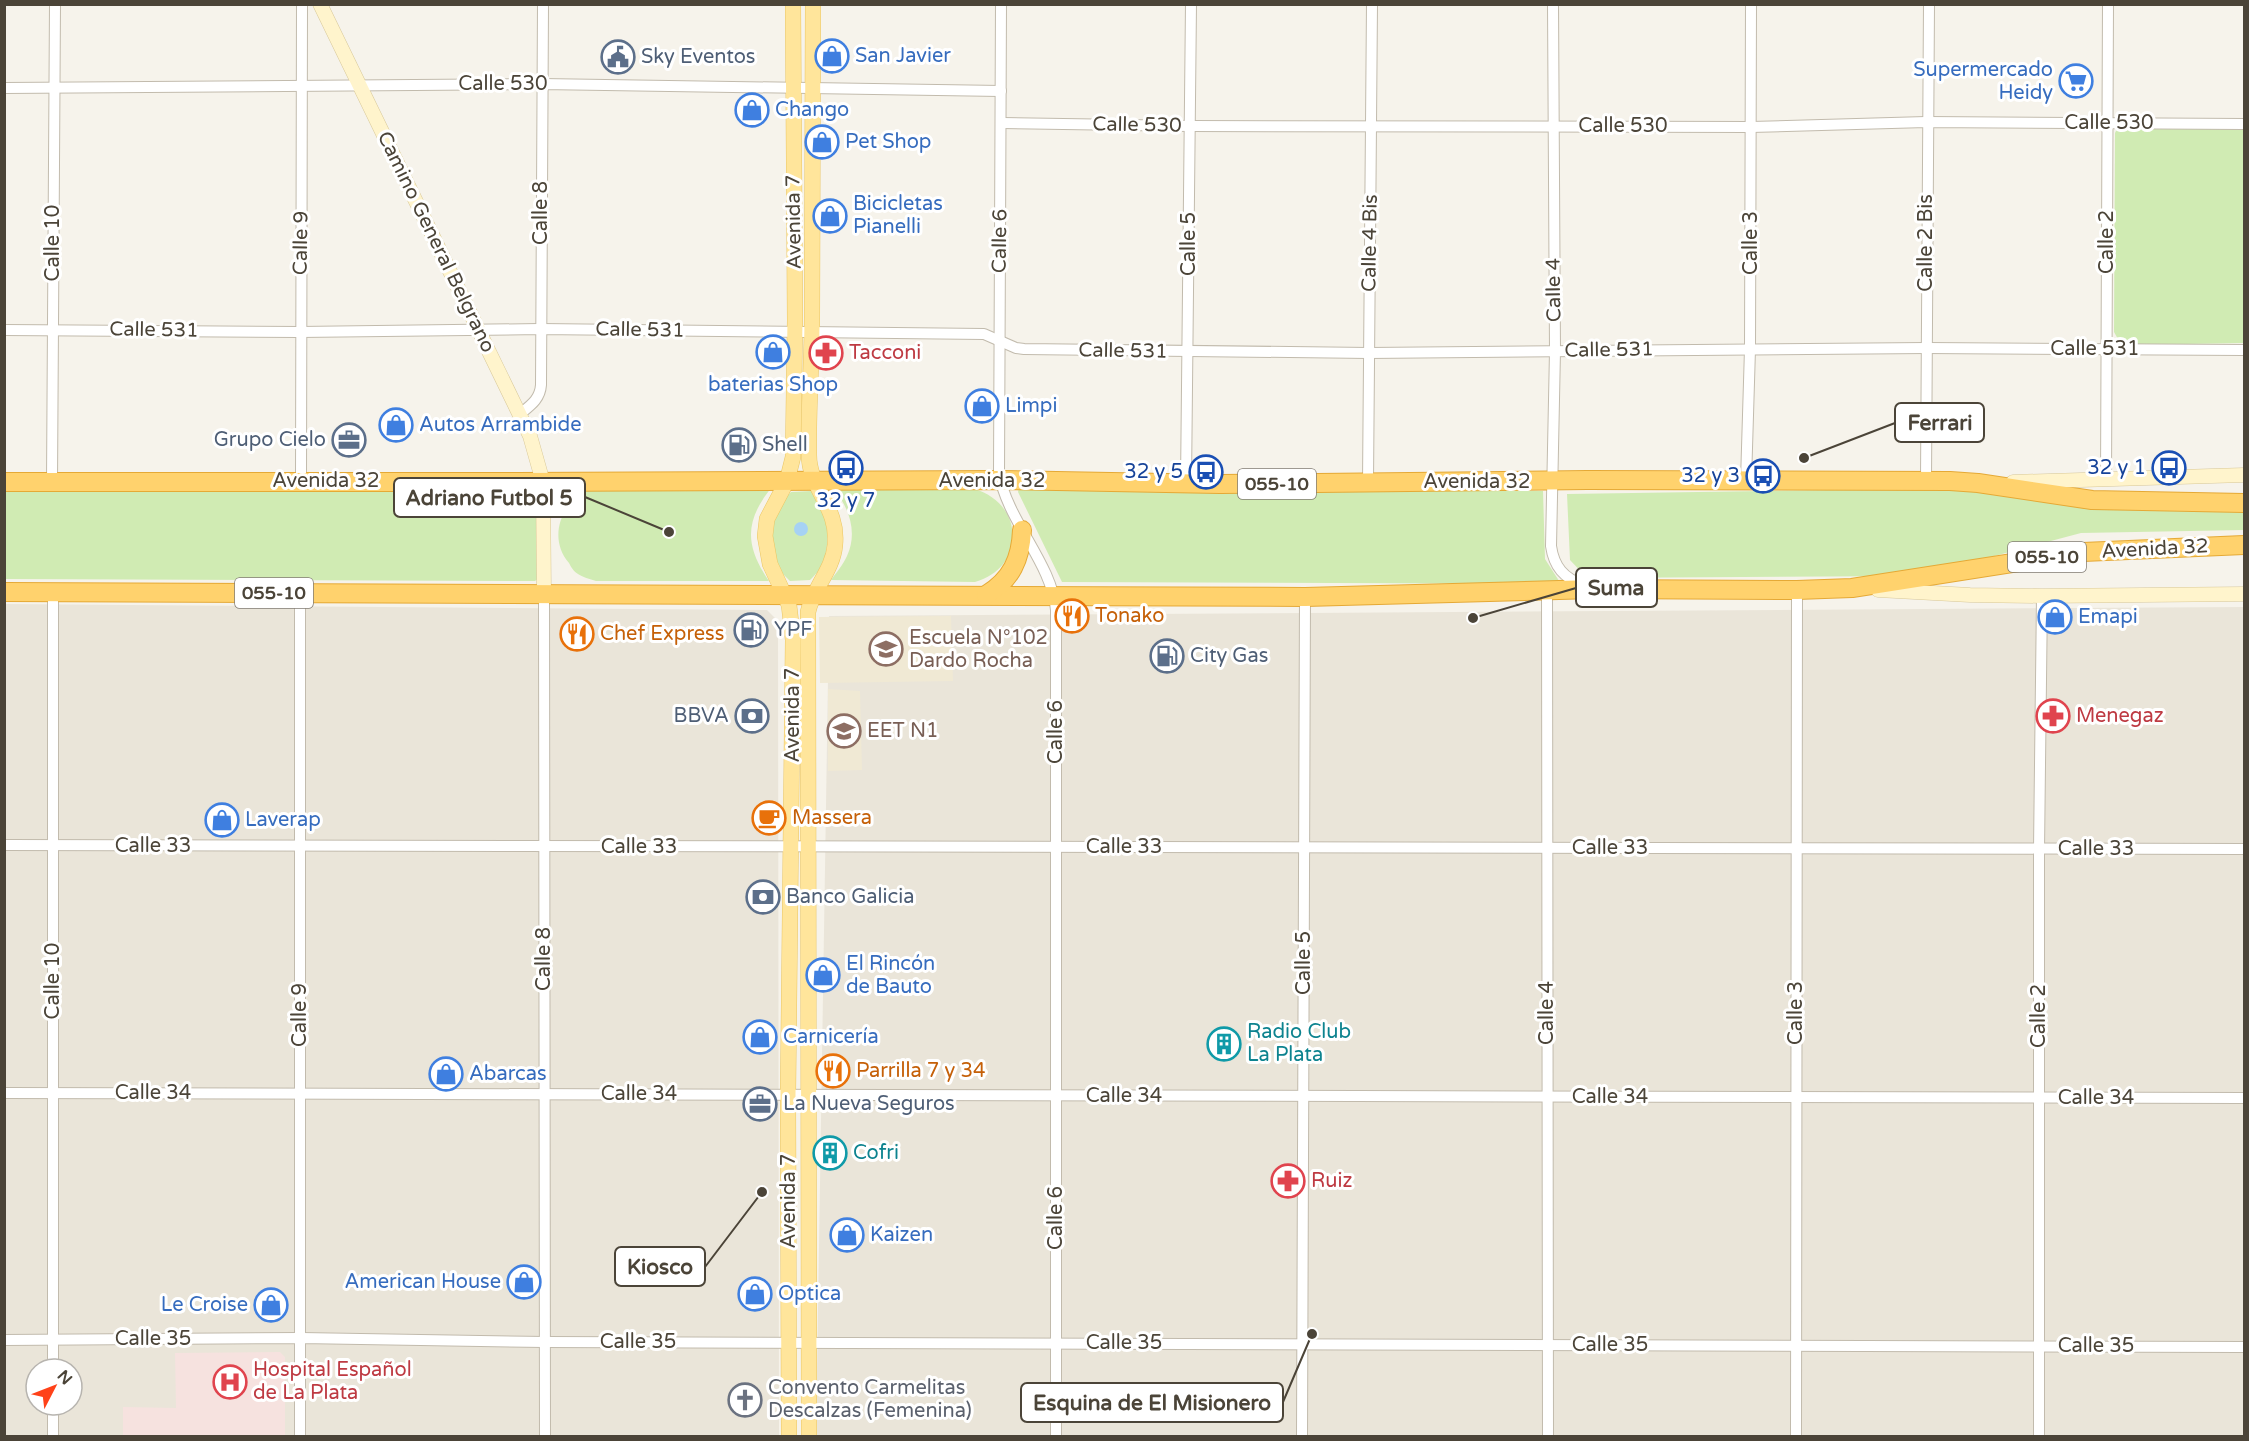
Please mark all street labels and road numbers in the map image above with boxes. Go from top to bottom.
street label: Calle 530 [458,72,548,96]
street label: Calle 530 [2064,111,2154,135]
street label: Calle 530 [1092,112,1182,138]
street label: Calle 530 [1578,114,1668,138]
street label: Camino General Belgrano [372,128,500,356]
street label: Avenida 7 [781,174,807,270]
street label: Calle 8 [529,181,553,245]
street label: Calle 4 Bis [1357,194,1383,292]
street label: Calle 2 Bis [1914,194,1938,292]
street label: Calle 10 [41,205,65,281]
street label: Calle 6 [987,209,1013,273]
street label: Calle 2 [2095,210,2119,274]
street label: Calle 9 [288,211,314,275]
street label: Calle 3 [1739,211,1763,275]
street label: Calle 5 [1177,212,1201,276]
street label: Calle 4 [1541,258,1567,322]
street label: Calle 531 [109,317,199,343]
street label: Calle 531 [595,317,685,343]
street label: Calle 531 [1564,337,1654,363]
street label: Calle 531 [2050,337,2140,361]
street label: Calle 531 [1078,338,1168,364]
street label: Avenida 32 [272,469,380,493]
street label: Avenida 32 [938,469,1046,493]
road number: 055-10 [1238,469,1316,499]
street label: Avenida 32 [1423,470,1531,494]
street label: Avenida 32 [2101,534,2209,564]
road number: 055-10 [2008,542,2086,572]
road number: 055-10 [235,578,313,608]
street label: Avenida 7 [781,668,805,762]
street label: Calle 6 [1044,700,1068,764]
street label: Calle 33 [115,834,191,858]
street label: Calle 33 [601,835,677,859]
street label: Calle 33 [1086,835,1162,859]
street label: Calle 33 [1572,836,1648,860]
street label: Calle 33 [2058,837,2134,861]
street label: Calle 8 [532,927,556,991]
street label: Calle 5 [1292,931,1316,995]
street label: Calle 10 [41,943,65,1019]
street label: Calle 4 [1535,981,1559,1045]
street label: Calle 3 [1784,981,1808,1045]
street label: Calle 9 [288,983,312,1047]
street label: Calle 2 [2027,984,2051,1048]
street label: Calle 34 [115,1081,191,1105]
street label: Calle 34 [601,1082,677,1106]
street label: Calle 34 [1086,1084,1162,1108]
street label: Calle 34 [1572,1085,1648,1109]
street label: Calle 34 [2058,1086,2134,1110]
street label: Avenida 7 [777,1154,801,1248]
street label: Calle 6 [1044,1186,1068,1250]
street label: Calle 35 [115,1327,191,1351]
street label: Calle 35 [600,1330,676,1354]
street label: Calle 35 [1086,1331,1162,1355]
street label: Calle 35 [1572,1333,1648,1357]
street label: Calle 35 [2058,1334,2134,1358]

